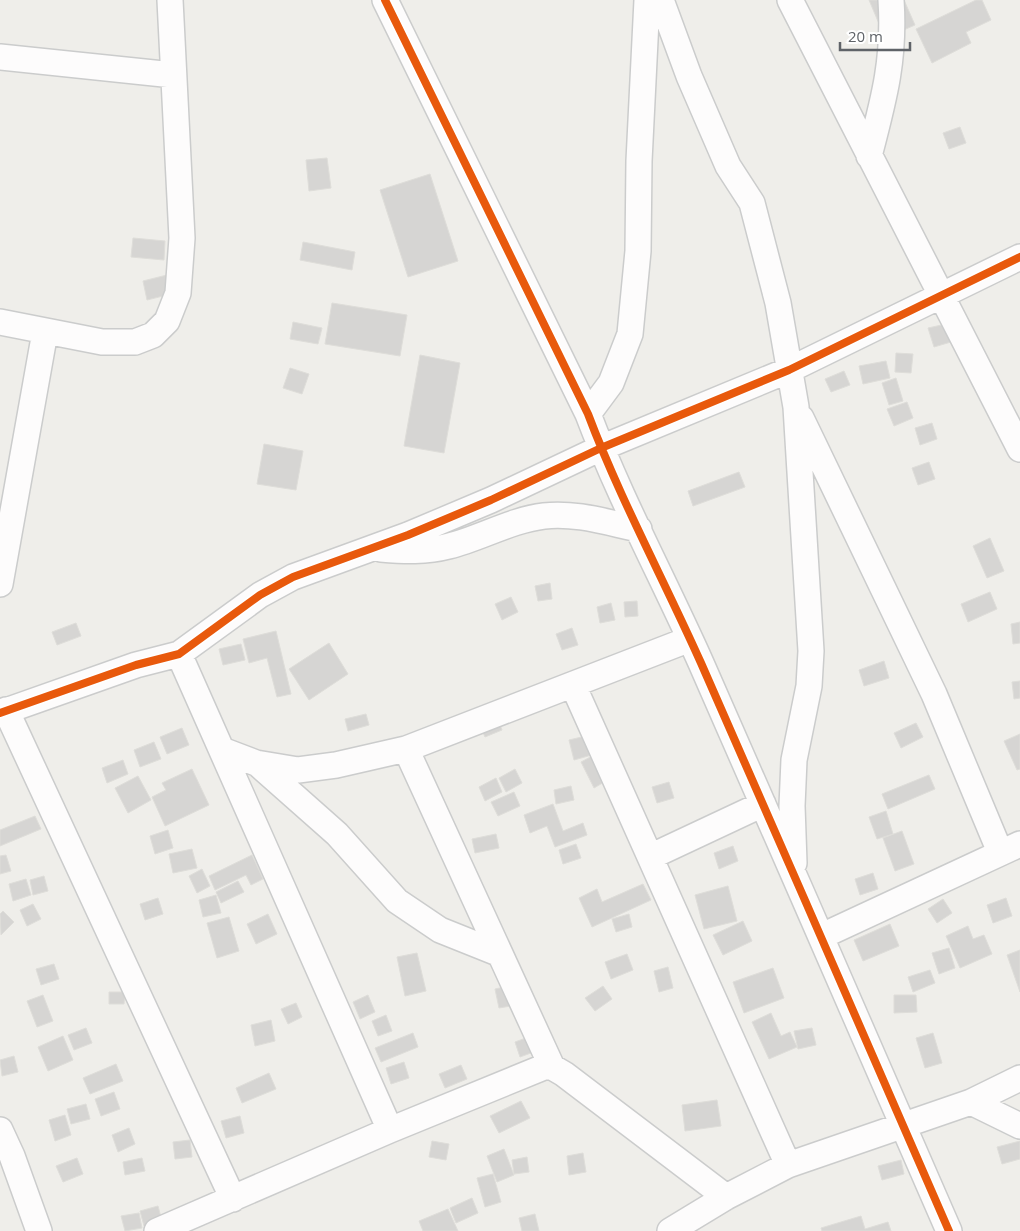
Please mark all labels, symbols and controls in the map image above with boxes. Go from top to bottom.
scale bar [840,20,910,52]
text: 20 m [848,26,883,46]

